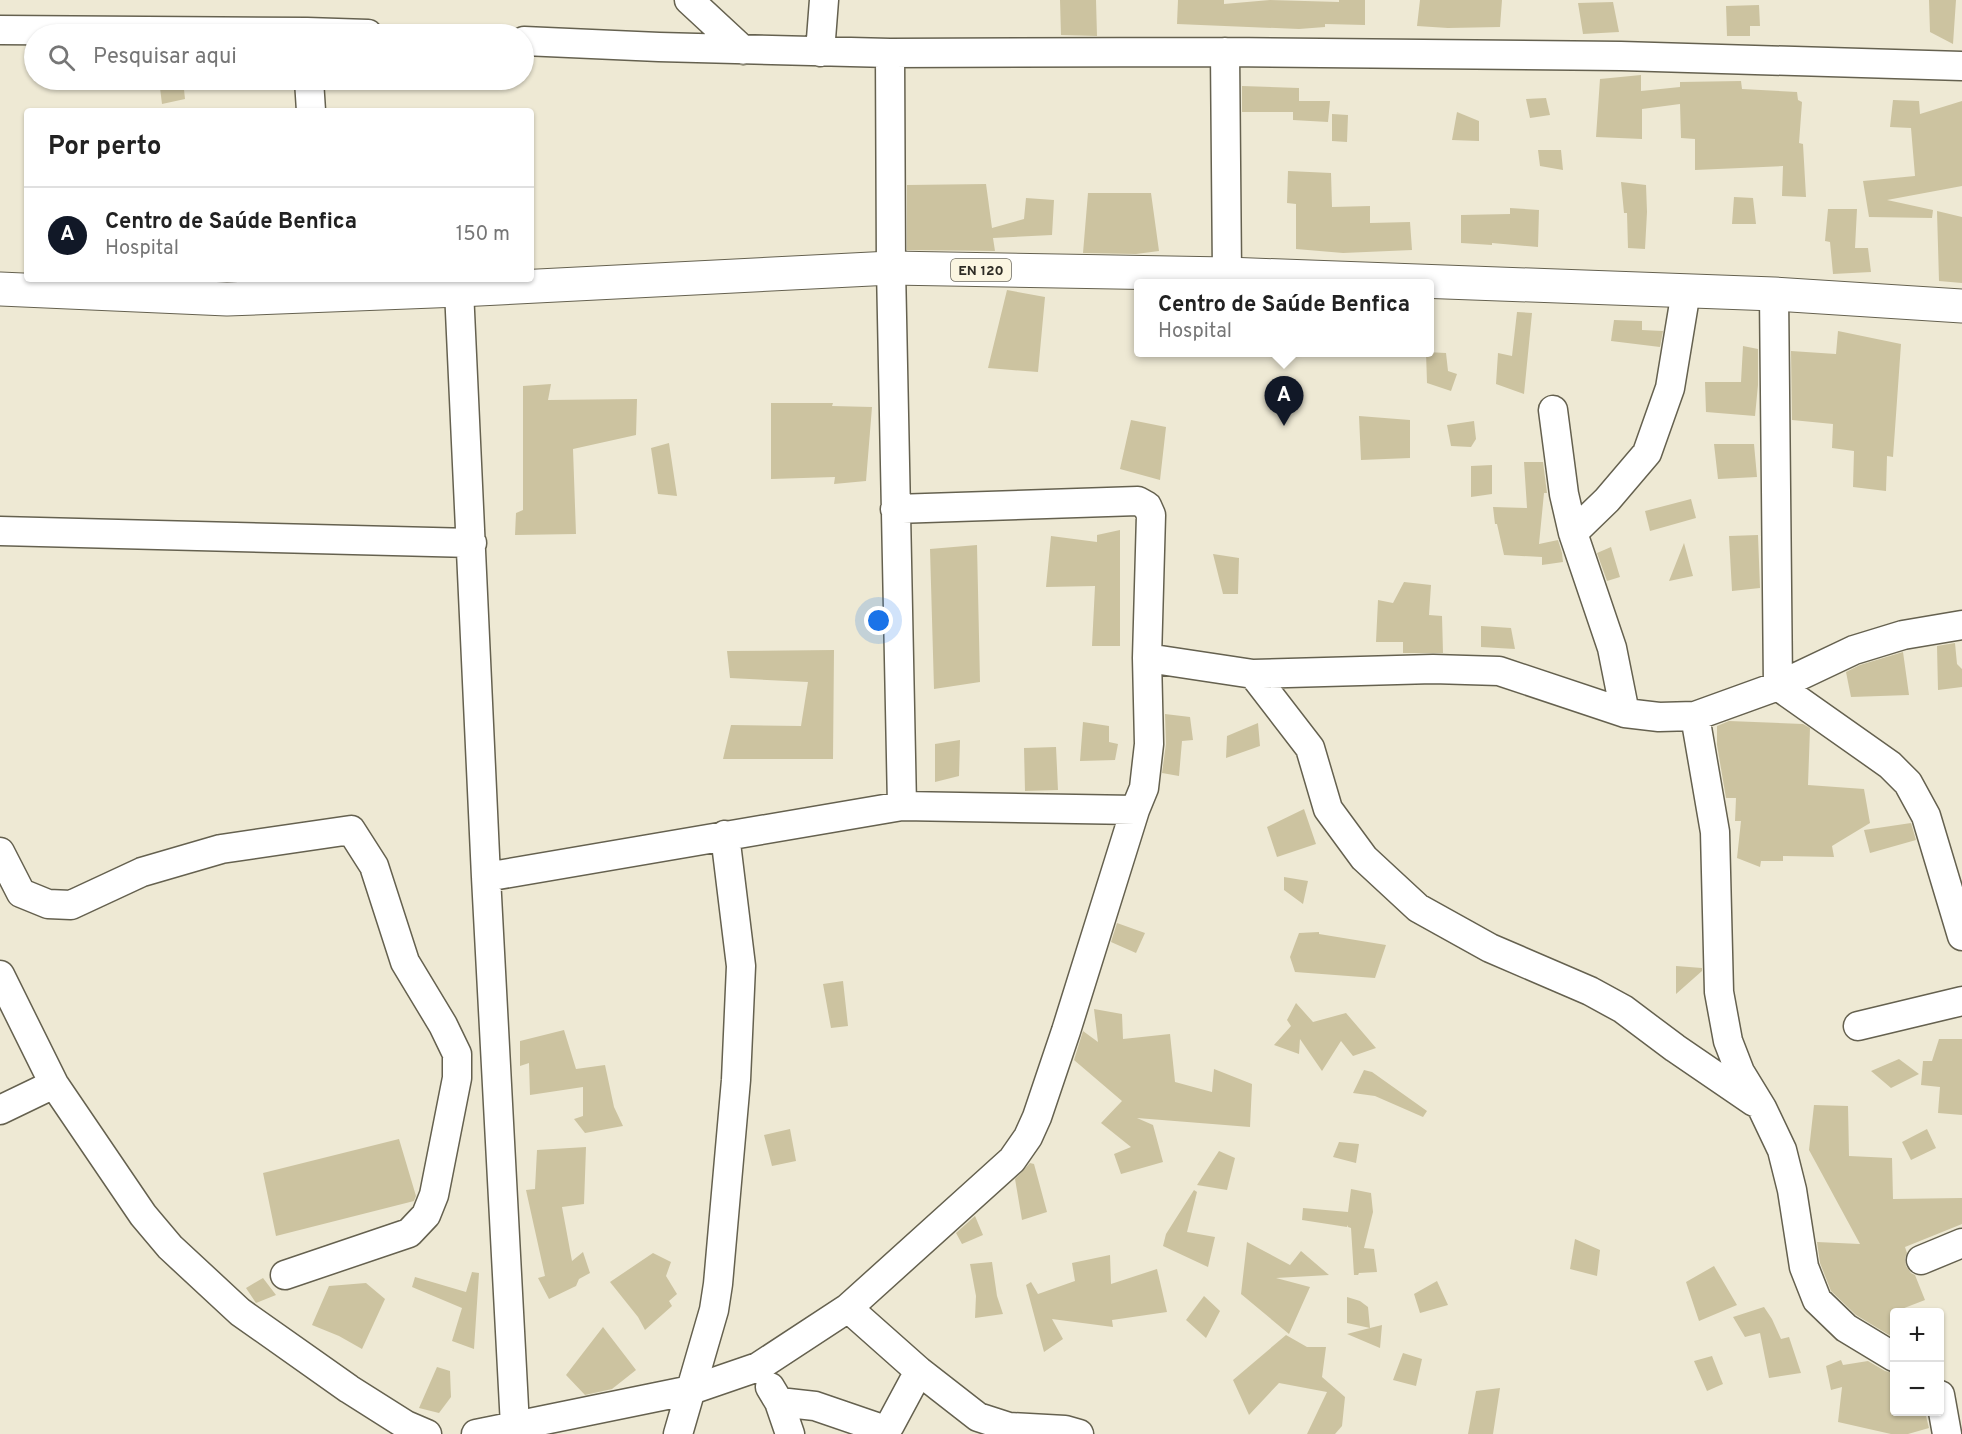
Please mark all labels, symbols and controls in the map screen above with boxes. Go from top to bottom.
search box [24,24,534,90]
icon: search [45,41,78,74]
text: Pesquisar aqui [93,44,237,71]
text: Por perto [48,131,162,164]
text: Centro de Saúde Benfica [105,209,357,236]
text: A [60,222,75,248]
text: 150 m [456,222,510,248]
text: Hospital [105,236,179,262]
road number: EN 120 [951,259,1011,281]
popup [1134,279,1434,357]
text: Centro de Saúde Benfica [1158,292,1410,319]
text: Hospital [1158,319,1232,345]
pin: A [1264,376,1304,426]
your location [864,606,893,635]
map controls [1890,1308,1944,1416]
button: + [1890,1308,1944,1362]
button: − [1890,1362,1944,1416]

